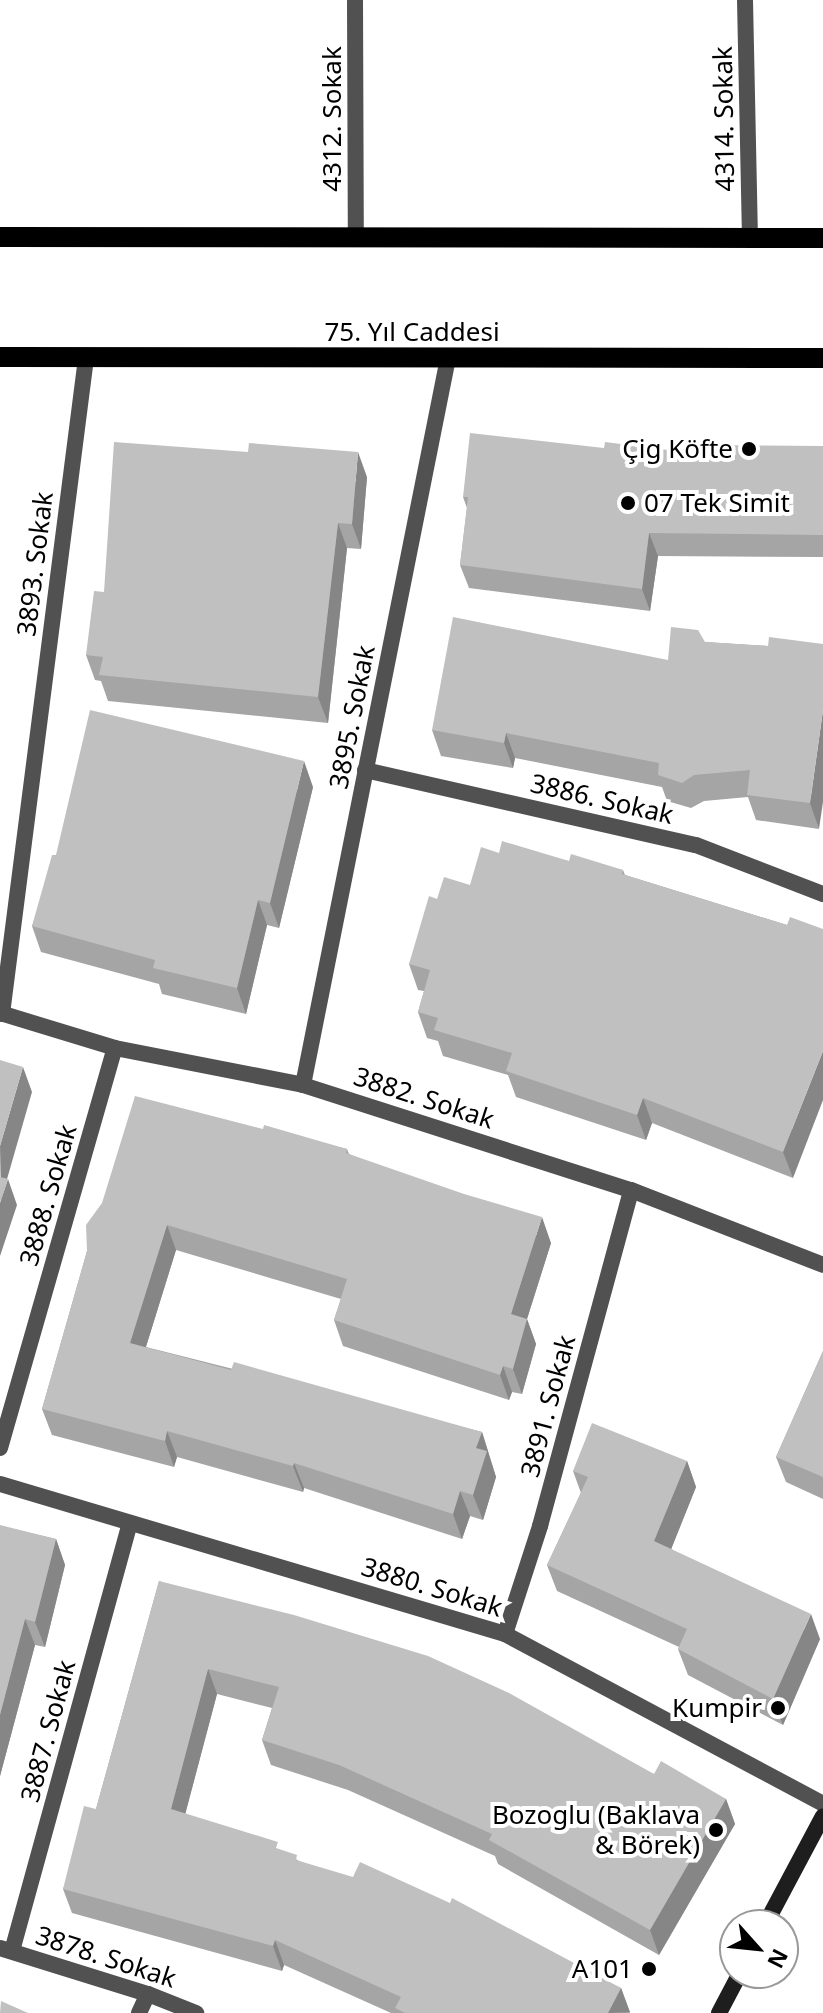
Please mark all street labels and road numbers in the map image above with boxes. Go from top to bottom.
street label: 4312. Sokak [316,46,348,192]
street label: 4314. Sokak [707,46,741,192]
street label: 75. Yıl Caddesi [324,316,500,348]
street label: 3893. Sokak [11,490,59,638]
street label: 3895. Sokak [323,643,381,791]
street label: 3886. Sokak [528,767,676,831]
street label: 3882. Sokak [350,1061,498,1135]
street label: 3888. Sokak [13,1121,83,1269]
street label: 3891. Sokak [514,1332,582,1480]
street label: 3880. Sokak [358,1551,506,1623]
street label: 3887. Sokak [14,1657,82,1805]
street label: 3878. Sokak [32,1920,180,1994]

